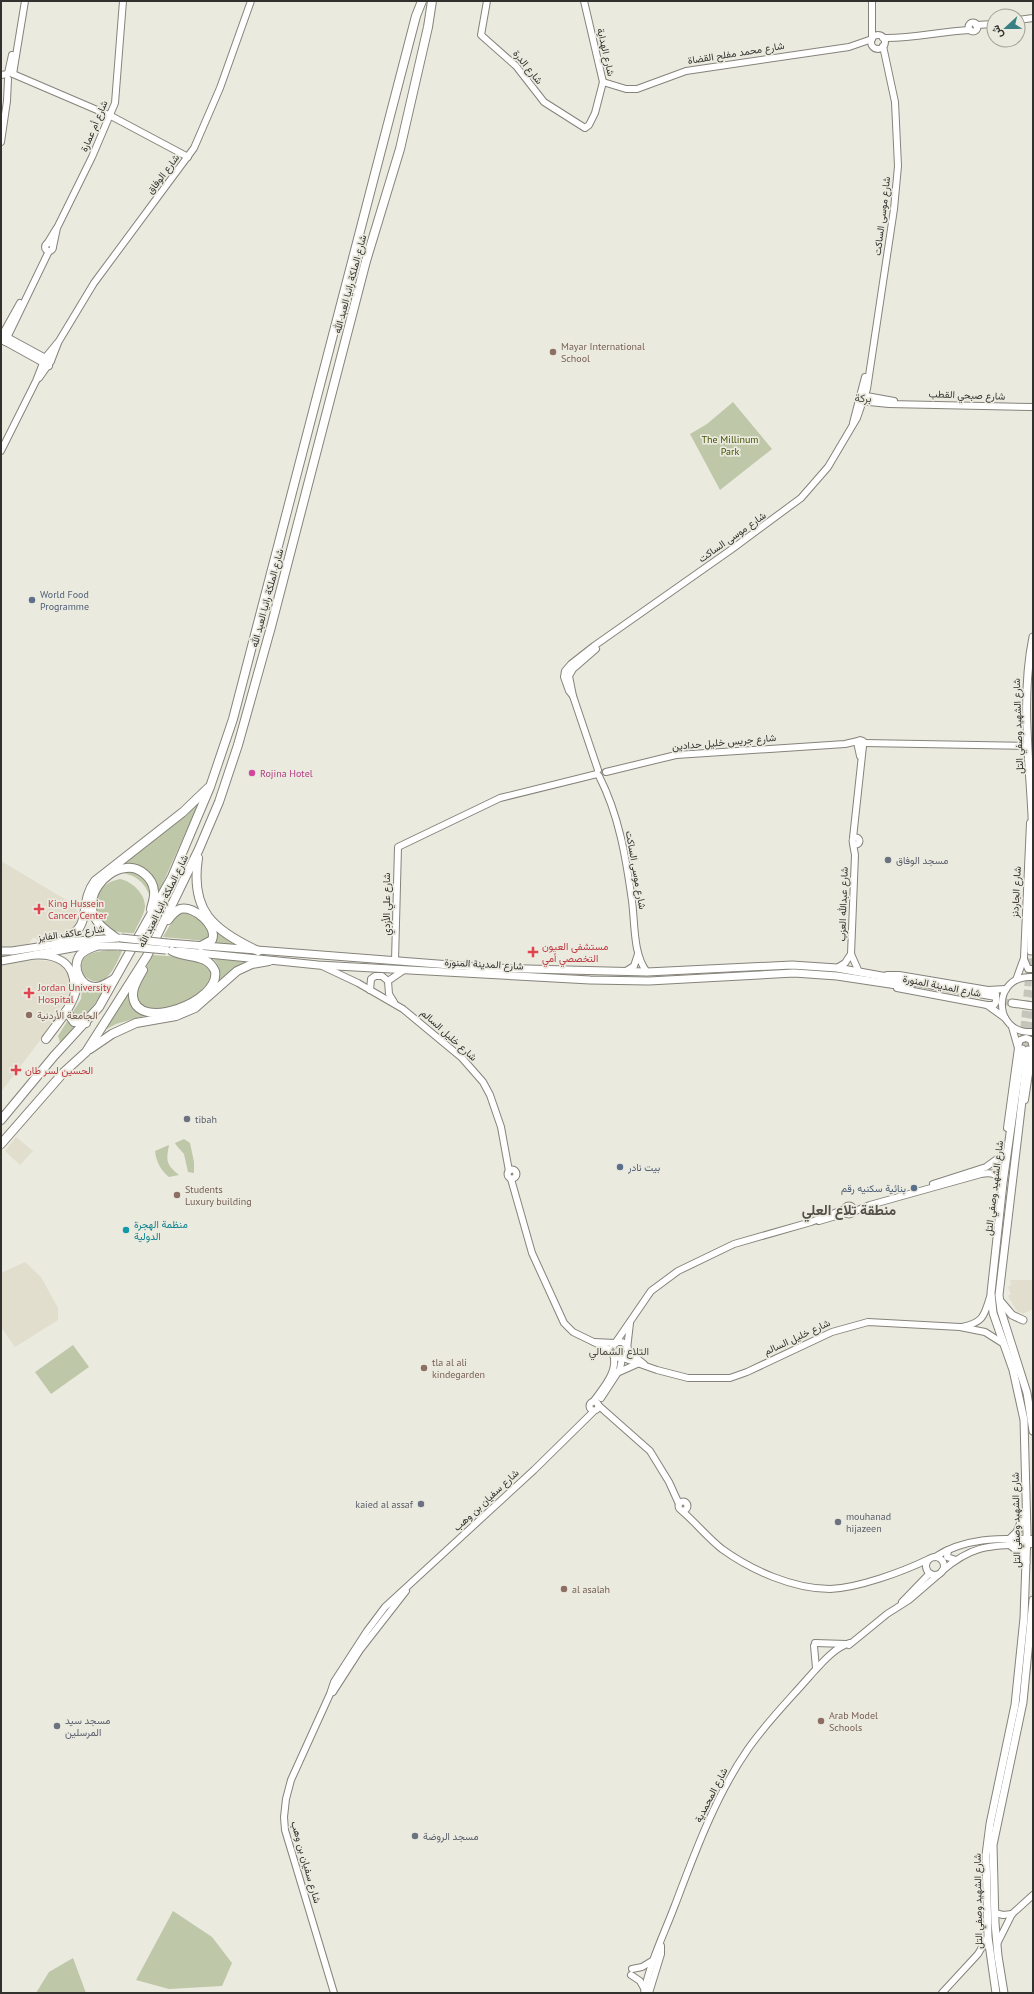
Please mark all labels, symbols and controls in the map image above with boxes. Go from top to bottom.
north arrow [986,8,1026,48]
text: ش [988,23,1006,40]
street label: شارع الهداية [594,27,618,77]
street label: شارع محمد مفلح القضاة [687,39,785,67]
street label: شارع الدرة [510,47,546,87]
street label: شارع أم عمارة [77,98,111,154]
street label: شارع الوفاق [144,151,182,196]
street label: شارع موسى الساكت [871,176,893,256]
street label: شارع الملكة رانيا العبد الله [331,233,369,335]
place label: Mayar International School [561,340,645,365]
marker: Mayar International School [548,347,558,357]
street label: شارع صبحي القطب [928,387,1006,405]
district label: بركة [854,391,872,405]
park label: The Millinum Park [702,433,758,458]
street label: شارع موسى الساكت [696,509,768,565]
street label: شارع الملكة رانيا العبد الله [248,547,286,649]
place label: World Food Programme [40,588,89,613]
marker: World Food Programme [27,595,37,605]
street label: شارع الشهيد وصفي التل [1010,678,1028,774]
street label: شارع جريس خليل حدادين [671,731,777,753]
place label: Rojina Hotel [260,767,313,780]
marker: Rojina Hotel [247,768,257,778]
street label: شارع موسى الساكت [623,830,649,910]
street label: شارع الملكة رانيا العبد الله [135,852,191,950]
place label: مسجد الوفاق [896,854,948,867]
marker: مسجد الوفاق [883,855,893,865]
street label: شارع عبدالله العزب [835,866,851,942]
street label: شارع الجاردنز [1008,866,1024,919]
street label: شارع علي الأزدي [380,872,395,935]
place label: King Hussein Cancer Center [48,897,108,922]
marker: King Hussein Cancer Center [33,903,45,915]
street label: شارع عاكف الفايز [36,922,105,944]
place label: مستشفى العيون التخصصي أمي [542,940,608,967]
marker: مستشفى العيون التخصصي أمي [527,946,539,958]
street label: شارع المدينة المنورة [444,955,524,973]
street label: شارع المدينة المنورة [902,972,982,1000]
place label: Jordan University Hospital [37,981,111,1006]
marker: Jordan University Hospital [23,987,35,999]
street label: شارع خليل السالم [418,1006,480,1064]
place label: الجامعة الأردنية [37,1009,98,1022]
marker: الجامعة الأردنية [24,1010,34,1020]
marker: الحسين لسر طان [10,1064,22,1076]
place label: الحسين لسر طان [25,1064,93,1077]
place label: tibah [195,1113,217,1126]
marker: tibah [182,1114,192,1124]
street label: شارع الشهيد وصفي التل [982,1140,1008,1237]
place label: بيت نادر [627,1161,660,1174]
marker: بيت نادر [615,1162,625,1172]
place label: بنائية سكنيه رقم [841,1182,906,1195]
place label: Students Luxury building [185,1183,252,1208]
marker: بنائية سكنيه رقم [909,1183,919,1193]
marker: Students Luxury building [172,1190,182,1200]
district label: منطقة تلاع العلي [802,1201,897,1222]
place label: منظمة الهجرة الدولية [134,1218,188,1243]
marker: منظمة الهجرة الدولية [121,1225,131,1235]
street label: شارع خليل السالم [762,1316,832,1358]
district label: التلاع الشمالي [589,1344,649,1361]
place label: tla al ali kindegarden [432,1356,485,1381]
marker: tla al ali kindegarden [419,1363,429,1373]
street label: شارع سفيان بن وهب [451,1466,522,1534]
street label: شارع الشهيد وصفي التل [1009,1472,1025,1568]
place label: kaied al assaf [355,1498,414,1511]
marker: kaied al assaf [416,1499,426,1509]
place label: mouhanad hijazeen [846,1510,891,1535]
marker: mouhanad hijazeen [833,1517,843,1527]
place label: al asalah [572,1583,610,1596]
marker: al asalah [559,1584,569,1594]
place label: Arab Model Schools [829,1709,878,1734]
place label: مسجد سيد المرسلين [65,1714,110,1739]
marker: Arab Model Schools [816,1716,826,1726]
marker: مسجد سيد المرسلين [52,1721,62,1731]
street label: شارع المحمدية [692,1765,730,1825]
street label: شارع سفيان بن وهب [288,1819,324,1905]
place label: مسجد الروضة [423,1830,479,1843]
marker: مسجد الروضة [410,1831,420,1841]
street label: شارع الشهيد وصفي التل [971,1853,987,1949]

